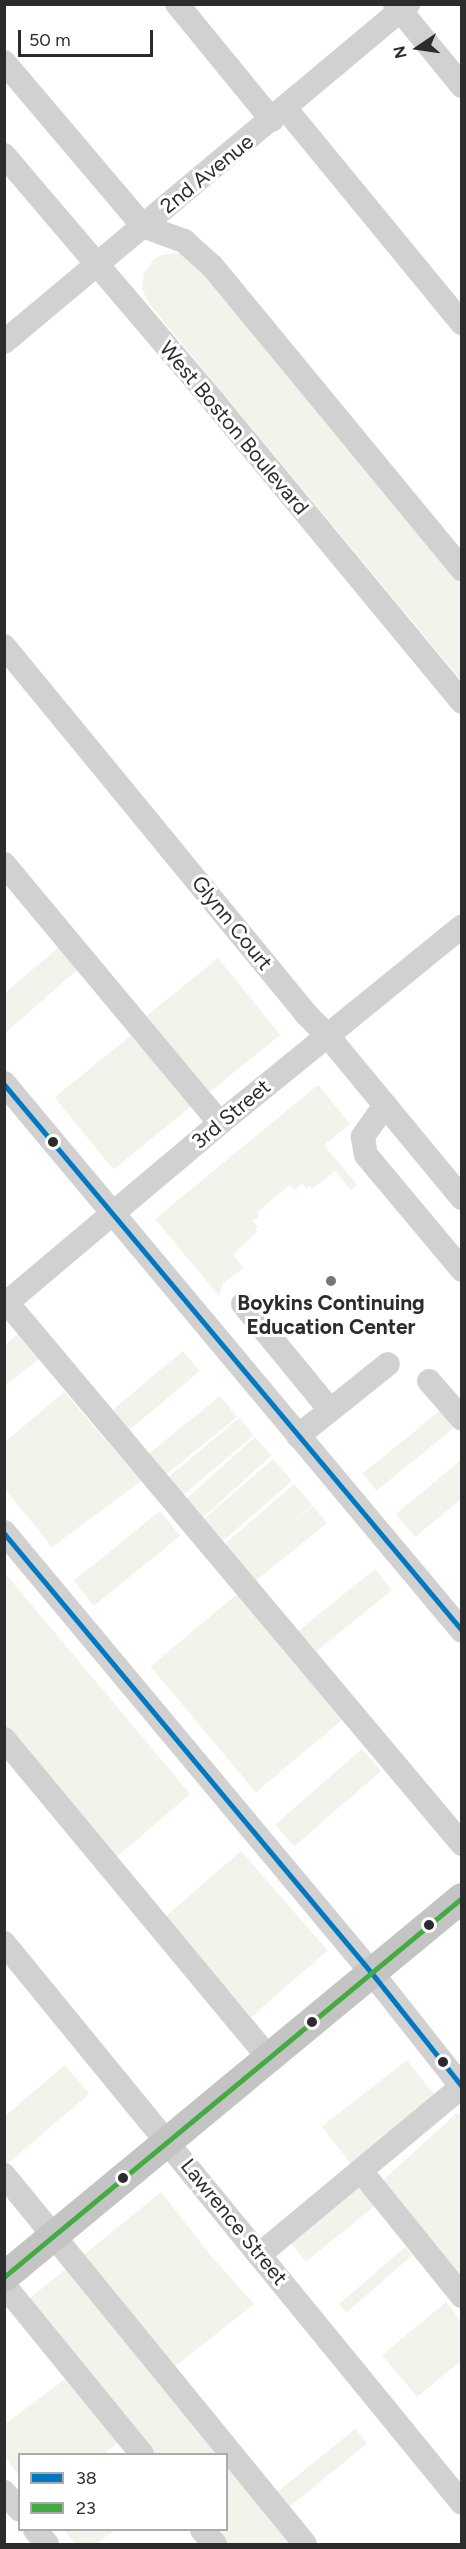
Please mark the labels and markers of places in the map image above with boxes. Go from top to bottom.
unlabelled marker [47,1136,59,1148]
marker: Boykins Continuing Education Center [324,1274,338,1288]
place label: Boykins Continuing Education Center [237,1290,425,1340]
unlabelled marker [423,1919,435,1931]
unlabelled marker [306,2016,318,2028]
unlabelled marker [437,2056,449,2068]
unlabelled marker [117,2172,129,2184]

